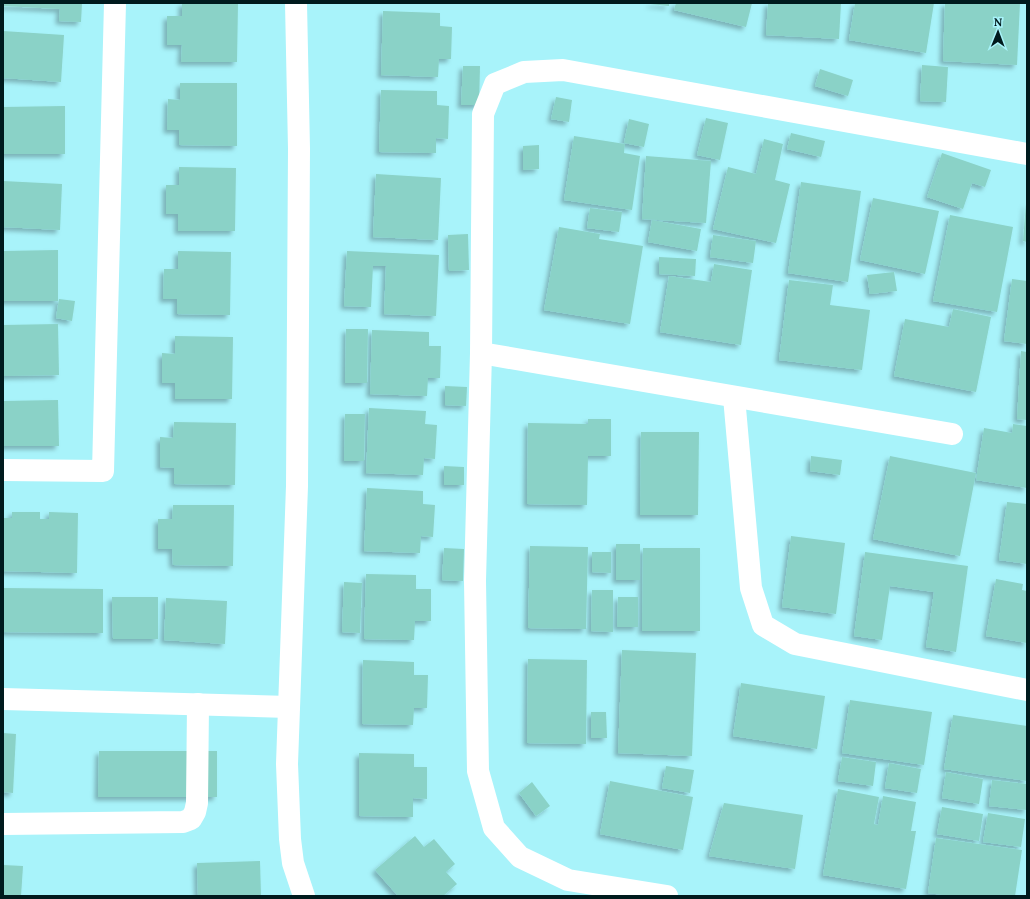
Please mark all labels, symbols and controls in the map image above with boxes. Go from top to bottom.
north arrow [978,12,1018,52]
text: N [994,15,1003,29]

